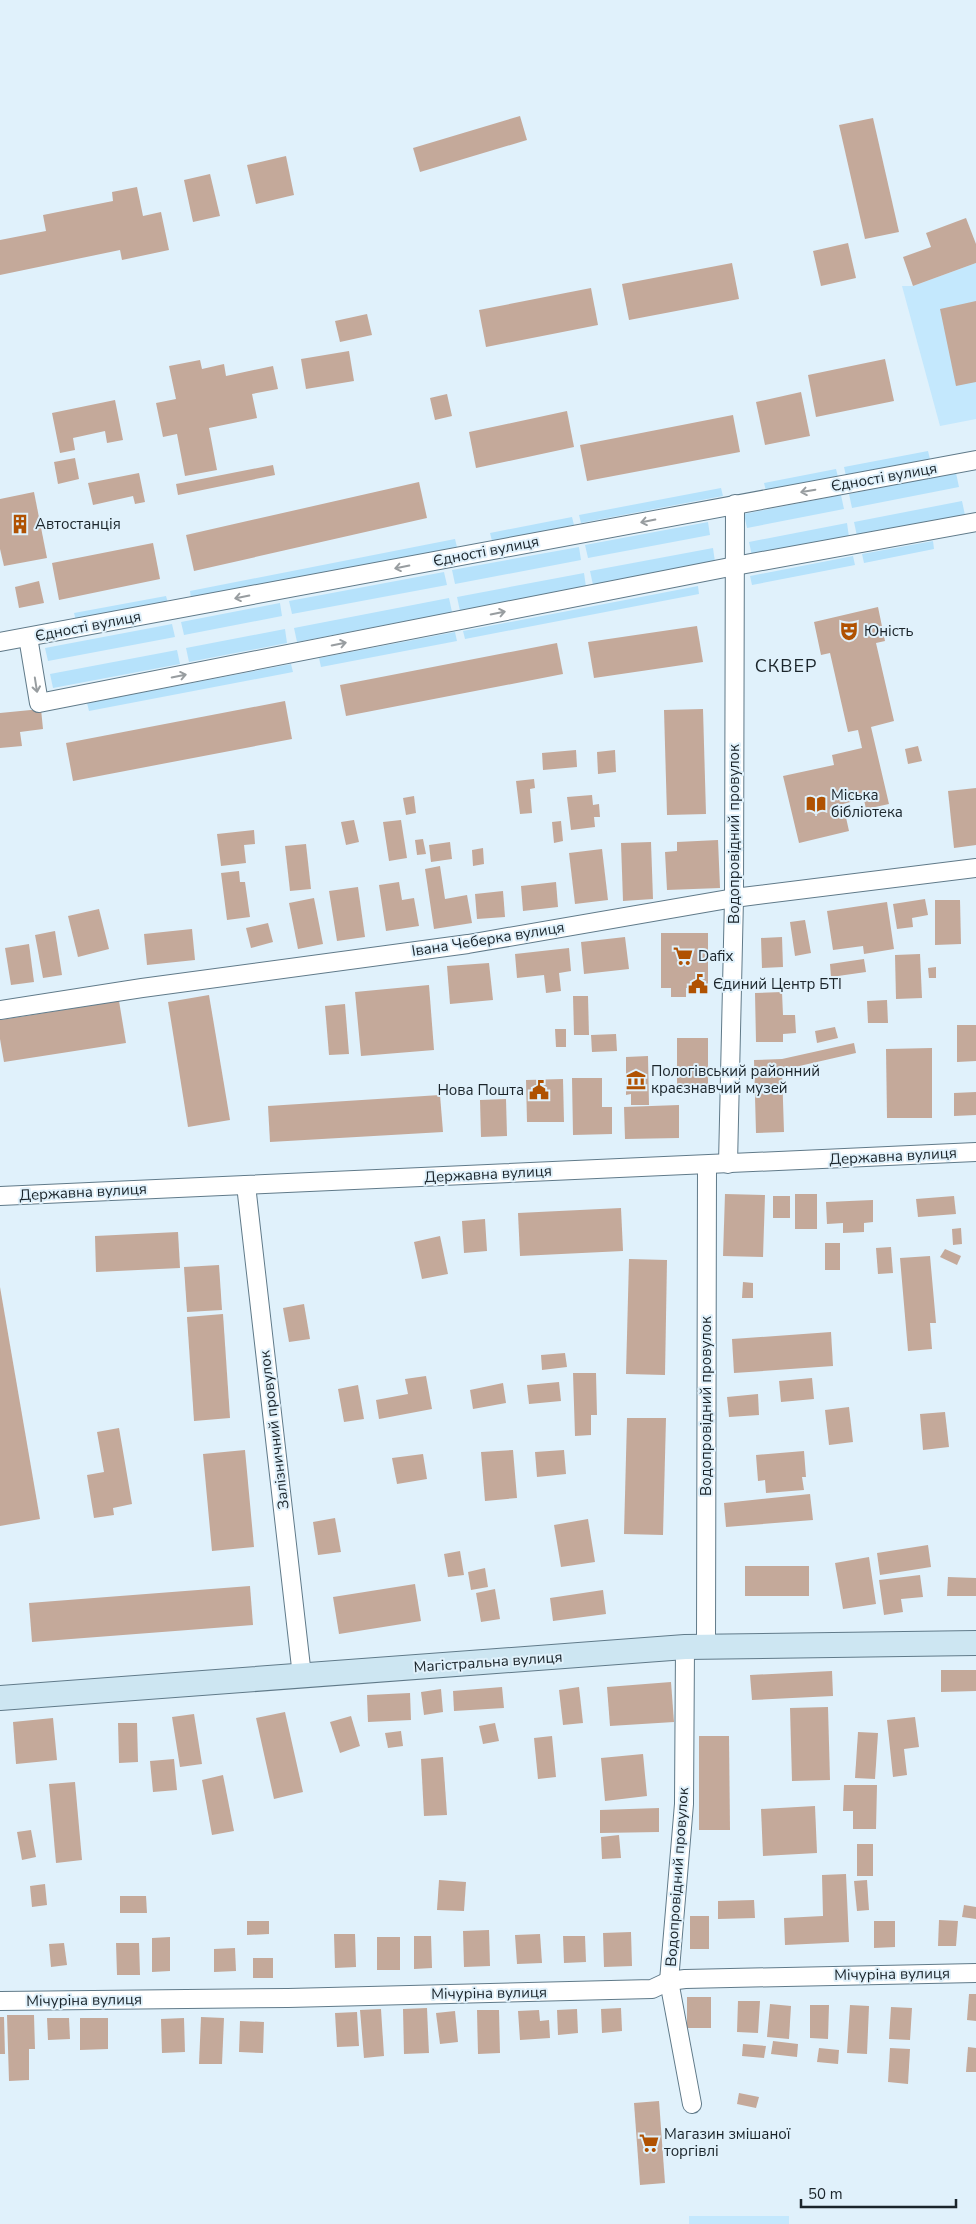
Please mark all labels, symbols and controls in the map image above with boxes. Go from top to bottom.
street label: Єдності вулиця [829,458,939,496]
one-way arrow [800,486,816,496]
building icon: Автостанція [9,513,31,535]
place label: Автостанція [35,514,121,534]
one-way arrow [640,516,656,526]
street label: Єдності вулиця [431,531,541,571]
one-way arrow [395,562,411,572]
one-way arrow [235,592,251,602]
street label: Єдності вулиця [33,606,143,646]
one-way arrow [490,607,506,617]
theatre icon: Юність [838,620,860,642]
place label: Юність [864,621,913,641]
one-way arrow [330,639,346,648]
district label: СКВЕР [755,654,817,678]
one-way arrow [171,670,187,680]
one-way arrow [31,676,41,692]
street label: Водопровідний провулок [724,744,744,924]
place label: Міська бібліотека [831,785,903,822]
library icon: Міська бібліотека [805,793,827,815]
street label: Івана Чеберка вулиця [410,917,566,961]
supermarket icon: Dafix [672,945,694,967]
place label: Dafix [698,946,733,966]
public building icon: Єдиний Центр БТІ [687,973,709,995]
place label: Єдиний Центр БТІ [713,974,842,994]
place label: Пологівський районний краєзнавчий музей [651,1061,820,1098]
museum icon: Пологівський районний краєзнавчий музей [625,1069,647,1091]
public building icon: Нова Пошта [528,1079,550,1101]
place label: Нова Пошта [437,1080,524,1100]
street label: Державна вулиця [829,1143,957,1169]
street label: Державна вулиця [424,1161,552,1187]
street label: Державна вулиця [19,1179,147,1205]
street label: Водопровідний провулок [696,1316,716,1496]
street label: Залізничний провулок [254,1349,294,1511]
street label: Магістральна вулиця [413,1647,563,1677]
street label: Водопровідний провулок [661,1787,693,1967]
street label: Мічуріна вулиця [834,1963,950,1985]
street label: Мічуріна вулиця [431,1982,547,2004]
street label: Мічуріна вулиця [26,1989,142,2011]
place label: Магазин змішаної торгівлі [664,2124,791,2161]
supermarket icon: Магазин змішаної торгівлі [638,2132,660,2154]
scale bar [801,2176,956,2208]
text: 50 m [808,2184,843,2204]

